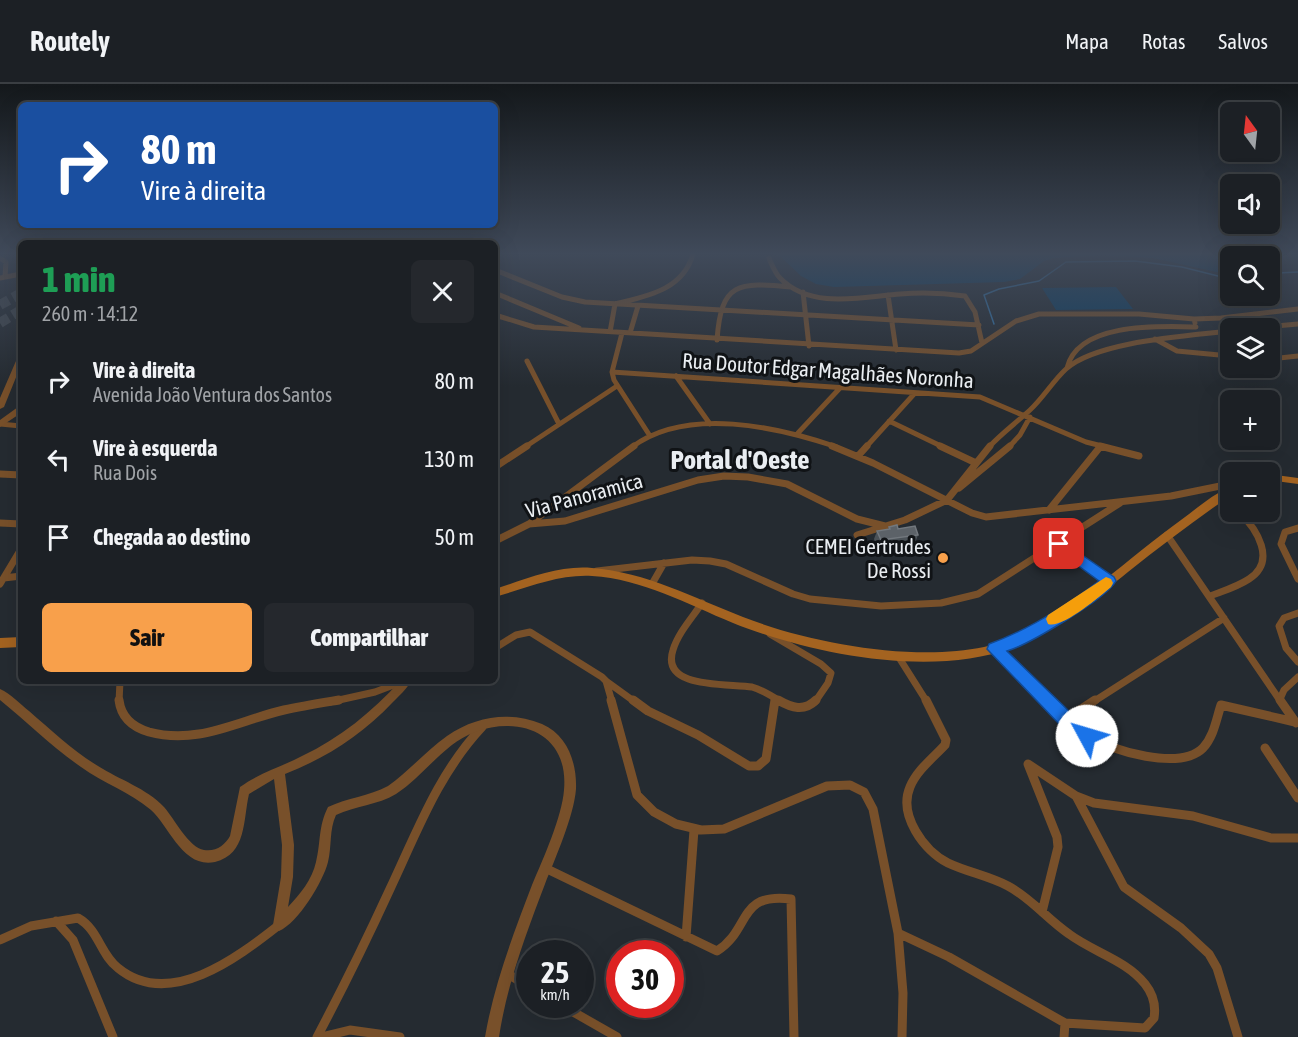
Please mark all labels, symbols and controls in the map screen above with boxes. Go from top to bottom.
text: Routely [30,25,110,57]
text: Mapa [1065,29,1109,53]
text: Rotas [1142,29,1185,53]
text: Salvos [1218,29,1268,53]
north arrow [1220,102,1280,162]
map controls [1220,102,1280,522]
text: 80 m [141,125,216,173]
icon: right [42,126,120,204]
button: sound [1220,174,1280,234]
text: Vire à direita [141,175,266,206]
button: search [1220,246,1280,306]
text: 1 min [42,258,116,300]
button: close [411,260,474,323]
text: 260 m · 14:12 [42,302,138,325]
button: layers [1220,318,1280,378]
street label: Rua Doutor Edgar Magalhães Noronha [681,348,975,392]
text: Vire à direita [93,357,195,383]
icon: right [42,365,75,398]
text: 80 m [434,368,474,394]
text: Avenida João Ventura dos Santos [93,383,332,406]
button: + [1220,390,1280,450]
text: Vire à esquerda [93,435,218,461]
icon: left [42,443,75,476]
district label: Portal d'Oeste [670,444,810,475]
text: 130 m [424,446,474,472]
text: Rua Dois [93,461,157,484]
button: − [1220,462,1280,522]
street label: Via Panoramica [523,468,645,522]
pin [1033,518,1084,569]
icon: arrive [42,521,75,554]
text: Chegada ao destino [93,524,251,550]
text: 50 m [434,524,474,550]
icon: arrive [1042,527,1075,560]
place label: CEMEI Gertrudes De Rossi [805,534,931,582]
marker: CEMEI Gertrudes De Rossi [936,551,950,565]
button: Sair [42,603,252,672]
button: Compartilhar [264,603,474,672]
position arrow [1055,704,1119,768]
speed limit sign: 30 [606,940,684,1018]
text: 25 [541,955,569,989]
text: km/h [540,986,570,1003]

